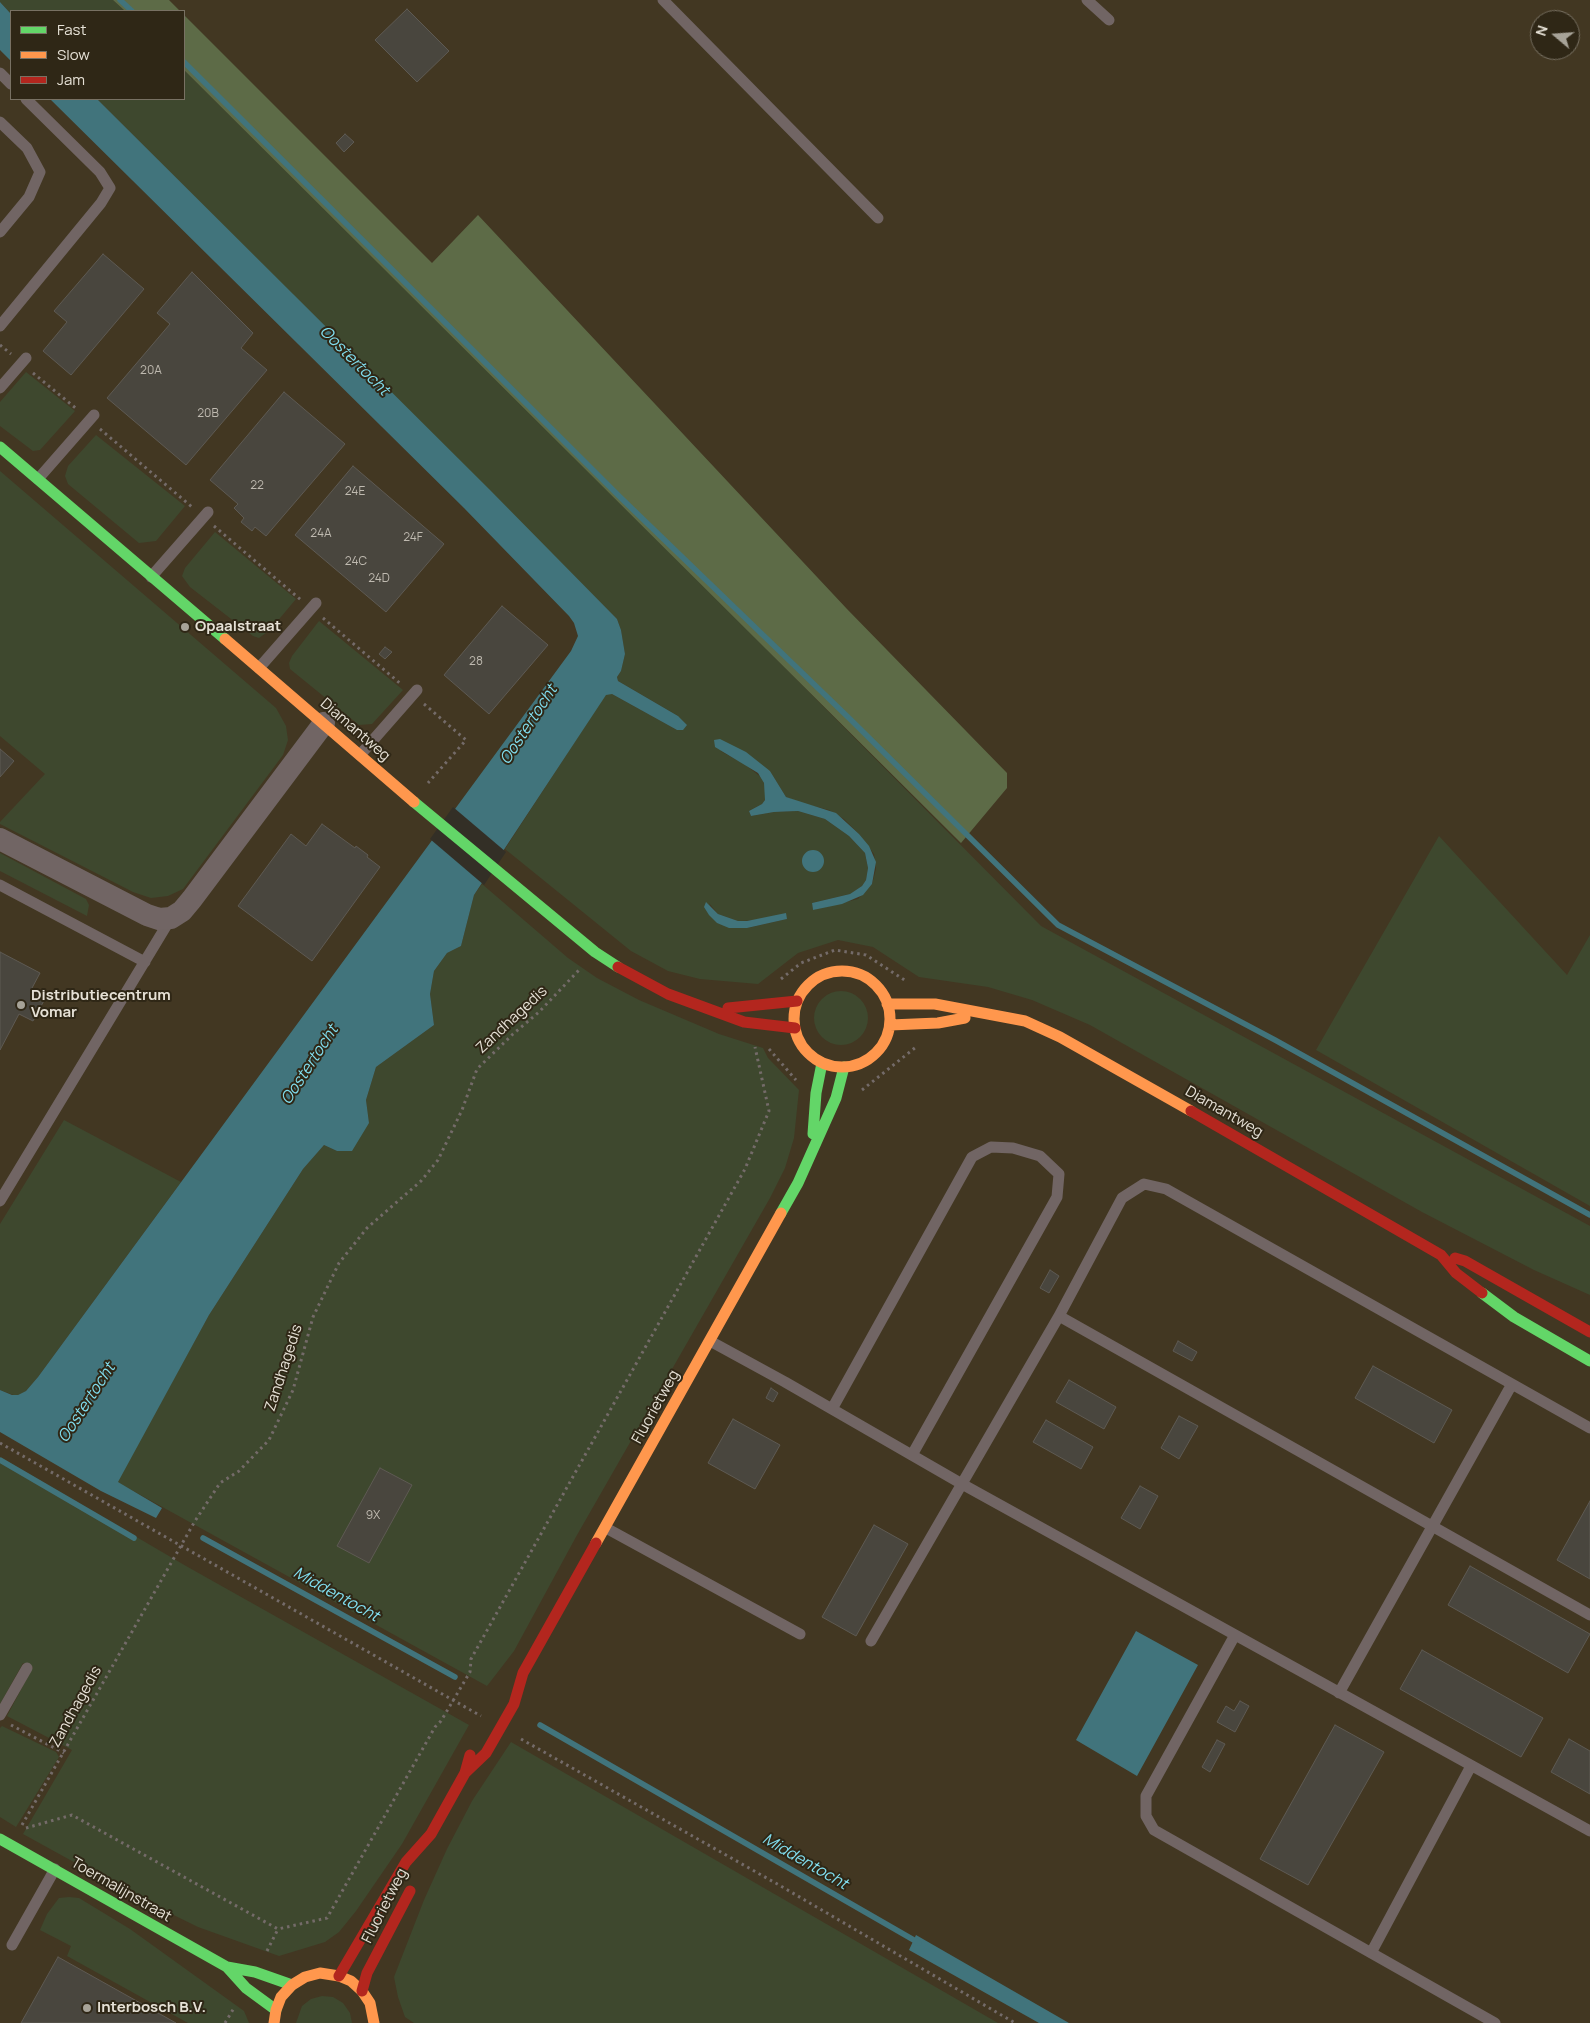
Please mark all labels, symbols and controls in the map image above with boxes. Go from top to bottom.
legend [10,10,185,100]
north arrow [1530,10,1580,60]
text: Fast [57,19,86,40]
text: N [1531,23,1552,38]
text: Slow [57,44,90,65]
text: Jam [57,69,85,90]
water label: Oostertocht [315,322,393,400]
house number: 20A [140,364,162,378]
house number: 20B [197,407,219,421]
house number: 22 [250,479,264,493]
house number: 24E [345,485,365,499]
house number: 24A [310,527,332,541]
house number: 24F [403,531,423,545]
house number: 24C [345,555,367,569]
house number: 24D [368,572,390,586]
place label: Opaalstraat [195,618,281,636]
marker: Opaalstraat [179,621,191,633]
house number: 28 [469,655,483,669]
water label: Oostertocht [496,682,562,768]
street label: Diamantweg [316,695,394,765]
street label: Zandhagedis [473,983,551,1057]
place label: Distributiecentrum Vomar [31,987,171,1022]
marker: Distributiecentrum Vomar [15,999,27,1011]
water label: Oostertocht [277,1022,343,1108]
street label: Diamantweg [1182,1083,1266,1141]
street label: Zandhagedis [261,1322,307,1414]
water label: Oostertocht [54,1360,120,1446]
street label: Fluorietweg [628,1367,684,1447]
house number: 9X [366,1509,380,1523]
water label: Middentocht [290,1564,382,1626]
street label: Zandhagedis [46,1663,106,1751]
water label: Middentocht [759,1830,851,1894]
street label: Toermalijnstraat [67,1854,175,1926]
street label: Fluorietweg [359,1866,411,1946]
place label: Interbosch B.V. [97,1999,206,2017]
marker: Interbosch B.V. [81,2002,93,2014]

